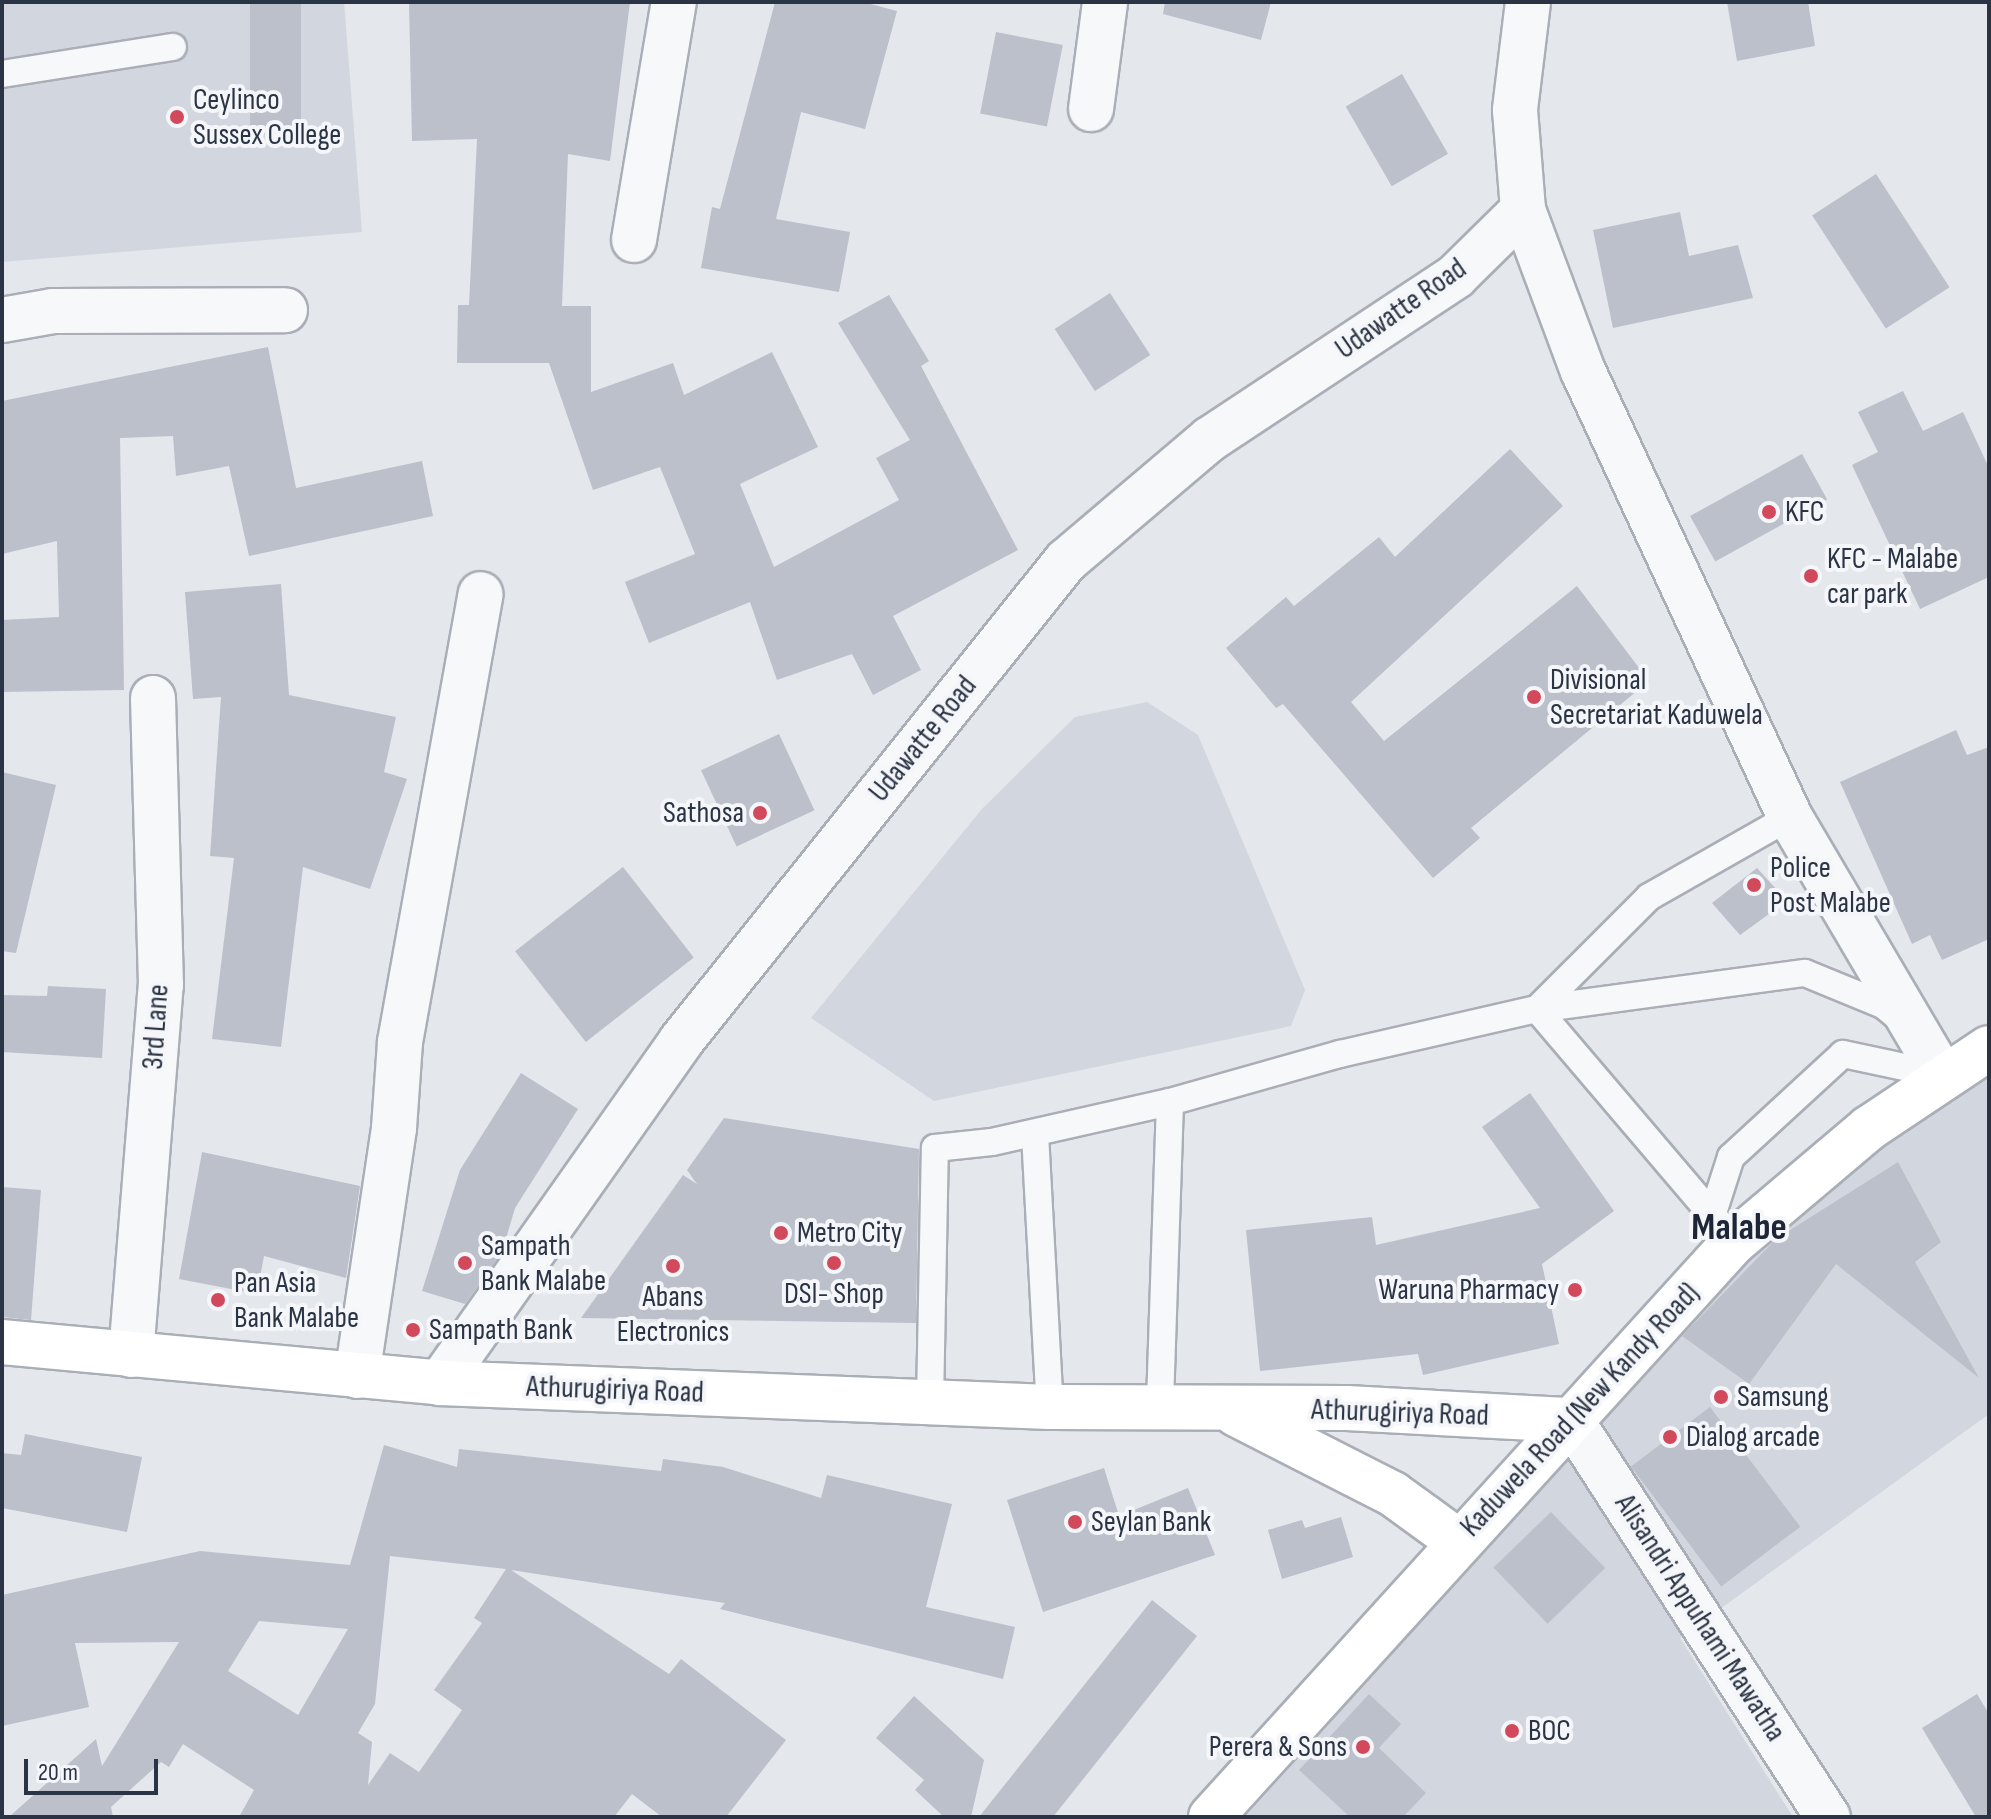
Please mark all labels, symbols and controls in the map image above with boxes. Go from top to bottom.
place label: Ceylinco Sussex College [193,82,341,152]
marker: Ceylinco Sussex College [168,108,186,126]
street label: Udawatte Road [1329,251,1473,367]
place label: KFC [1785,494,1824,530]
marker: KFC [1760,503,1778,521]
place label: KFC - Malabe car park [1827,541,1958,612]
marker: KFC - Malabe car park [1802,567,1820,585]
place label: Divisional Secretariat Kaduwela [1550,662,1763,732]
street label: Udawatte Road [861,669,985,809]
marker: Divisional Secretariat Kaduwela [1525,688,1543,706]
place label: Sathosa [663,795,744,831]
marker: Sathosa [751,804,769,822]
place label: Police Post Malabe [1770,850,1891,920]
marker: Police Post Malabe [1745,876,1763,894]
street label: 3rd Lane [135,983,177,1071]
district label: Malabe [1691,1205,1787,1251]
place label: Metro City [797,1215,902,1251]
marker: Metro City [772,1224,790,1242]
place label: Sampath Bank Malabe [481,1228,606,1298]
marker: Sampath Bank Malabe [456,1254,474,1272]
marker: DSI- Shop [825,1254,843,1272]
marker: Abans Electronics [664,1257,682,1275]
place label: Pan Asia Bank Malabe [234,1265,359,1336]
place label: Waruna Pharmacy [1379,1272,1559,1308]
place label: DSI- Shop [784,1276,884,1312]
street label: Kaduwela Road (New Kandy Road) [1453,1276,1707,1544]
place label: Abans Electronics [617,1279,729,1350]
marker: Waruna Pharmacy [1566,1281,1584,1299]
marker: Pan Asia Bank Malabe [209,1291,227,1309]
place label: Sampath Bank [429,1312,573,1348]
marker: Sampath Bank [404,1321,422,1339]
street label: Athurugiriya Road [526,1369,704,1411]
place label: Samsung [1737,1379,1829,1415]
marker: Samsung [1712,1388,1730,1406]
street label: Athurugiriya Road [1311,1392,1489,1434]
place label: Dialog arcade [1686,1419,1820,1455]
marker: Dialog arcade [1661,1428,1679,1446]
street label: Alisandri Appuhami Mawatha [1607,1488,1793,1748]
place label: Seylan Bank [1091,1504,1211,1540]
marker: Seylan Bank [1066,1513,1084,1531]
place label: BOC [1528,1713,1571,1749]
marker: BOC [1503,1722,1521,1740]
place label: Perera & Sons [1209,1729,1347,1765]
marker: Perera & Sons [1354,1738,1372,1756]
scale bar [28,1743,162,1793]
text: 20 m [38,1758,78,1787]

